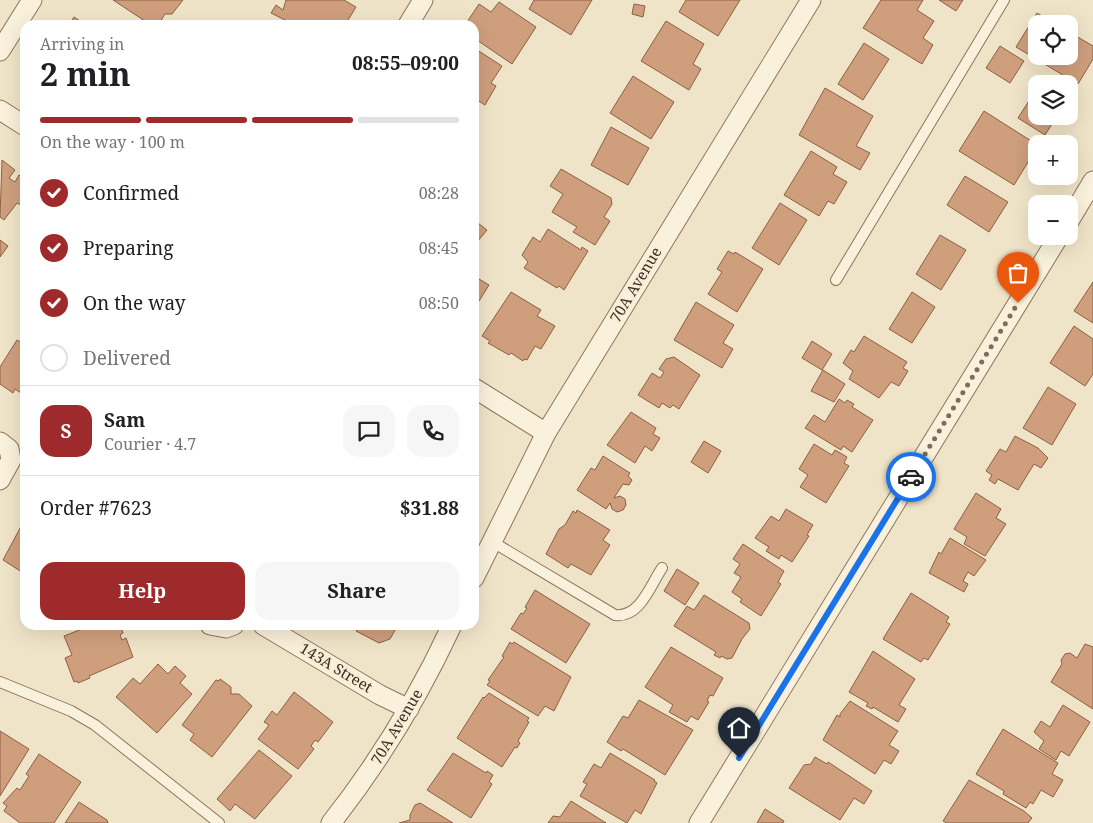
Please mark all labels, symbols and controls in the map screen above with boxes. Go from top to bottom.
map controls [1028,15,1078,245]
button: locate [1028,15,1078,65]
text: Arriving in [40,33,124,55]
text: 08:55–09:00 [352,50,459,76]
text: 2 min [40,52,131,95]
button: layers [1028,75,1078,125]
text: On the way · 100 m [40,131,185,153]
button: + [1028,135,1078,185]
icon: check [40,179,68,207]
text: Confirmed [83,180,179,206]
text: 08:28 [419,182,459,204]
button: − [1028,195,1078,245]
icon: check [40,234,68,262]
text: Preparing [83,235,173,261]
text: 08:45 [419,237,459,259]
street label: 70A Avenue [605,243,666,326]
pin [997,252,1039,303]
icon: bag [1004,259,1032,287]
icon: check [40,289,68,317]
text: On the way [83,290,186,316]
text: 08:50 [419,292,459,314]
text: Delivered [83,345,171,371]
button: chat [343,405,395,457]
button: phone [407,405,459,457]
text: Sam [104,407,145,433]
text: S [60,418,72,444]
text: Courier · 4.7 [104,433,196,455]
courier [886,452,936,502]
icon: car [897,463,925,491]
text: Order #7623 [40,495,152,521]
text: $31.88 [400,495,459,521]
button: Help [40,562,245,620]
button: Share [255,562,459,620]
street label: 143A Street [296,638,377,697]
street label: 70A Avenue [366,685,427,768]
pin [718,707,760,758]
icon: home [725,714,753,742]

